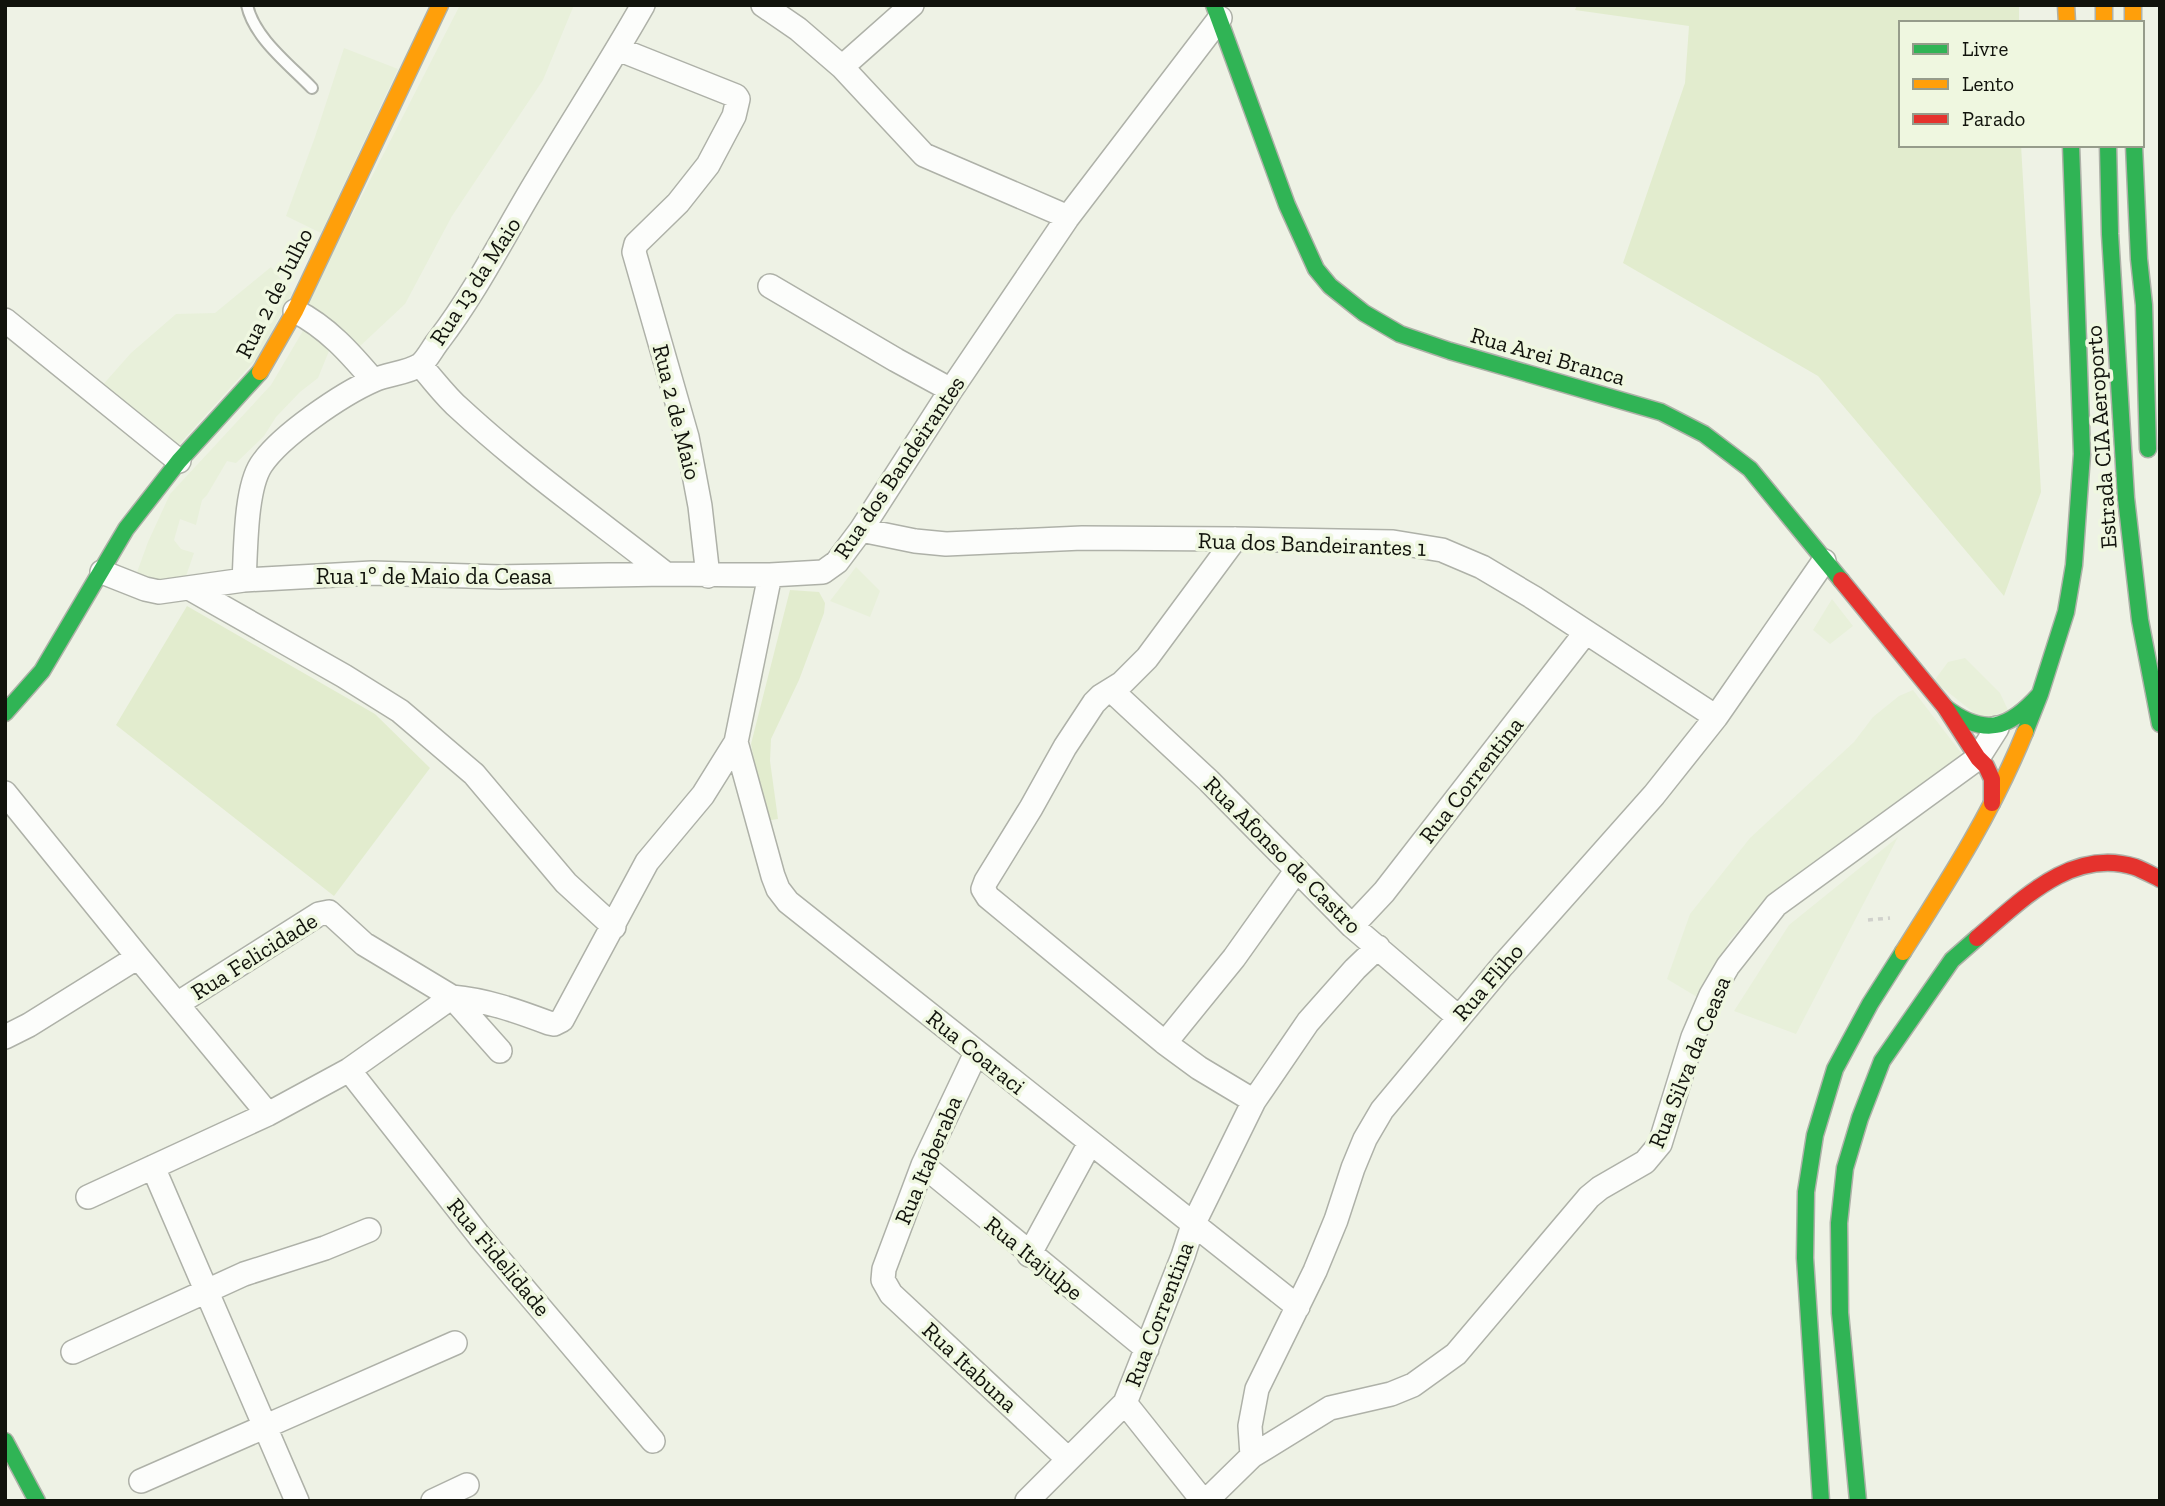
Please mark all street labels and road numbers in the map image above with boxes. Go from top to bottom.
street label: Rua 13 da Maio [423,212,527,350]
street label: Rua 2 de Julho [229,223,319,363]
street label: Rua Arei Branca [1468,321,1628,391]
street label: Estrada CIA Aeroporto [2079,324,2123,550]
street label: Rua 2 de Maio [647,341,707,483]
street label: Rua dos Bandeirantes [827,370,971,564]
street label: Rua dos Bandeirantes 1 [1197,526,1427,562]
street label: Rua 1º de Maio da Ceasa [316,562,552,590]
street label: Rua Correntina [1413,711,1529,849]
street label: Rua Afonso de Castro [1198,770,1368,940]
street label: Rua Felicidade [186,906,322,1006]
street label: Rua Fliho [1447,938,1529,1026]
street label: Rua Silva da Ceasa [1642,972,1736,1152]
street label: Rua Coaraci [921,1004,1031,1100]
street label: Rua Itaberaba [888,1091,968,1229]
street label: Rua Fidelidade [441,1192,557,1322]
street label: Rua Itajulpe [979,1210,1089,1306]
street label: Rua Correntina [1119,1238,1199,1390]
street label: Rua Itabuna [917,1316,1023,1418]

